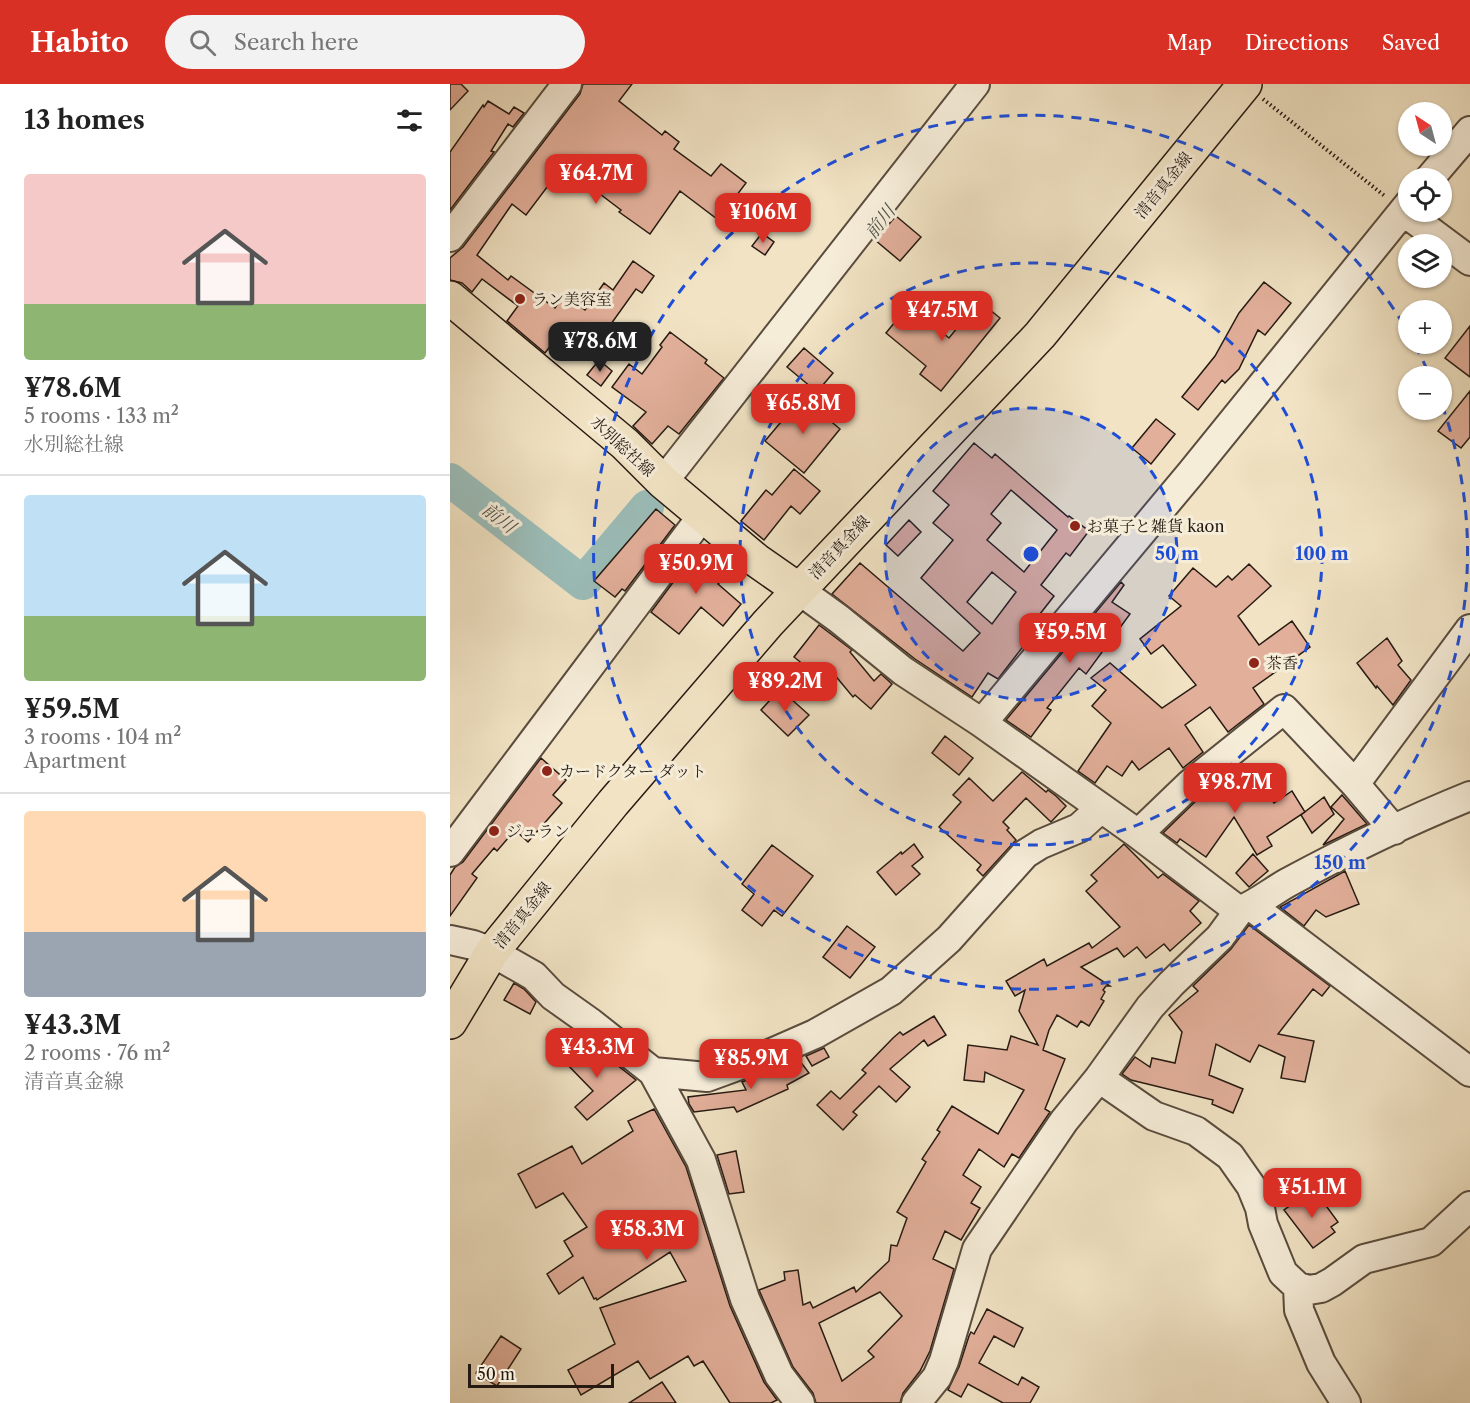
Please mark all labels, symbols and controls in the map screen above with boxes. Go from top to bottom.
search box [165,15,585,69]
text: Habito [30,25,129,59]
icon: search [186,26,219,59]
text: Search here [234,29,358,56]
text: Map [1167,30,1212,55]
text: Directions [1245,30,1349,55]
text: Saved [1382,30,1440,55]
north arrow [1398,102,1452,156]
map controls [1398,102,1452,420]
text: 13 homes [24,104,145,136]
icon: filters [393,104,426,137]
street label: 清音真金線 [1130,148,1196,222]
pin: ¥64.7M [547,154,645,205]
text: ¥64.7M [559,161,633,185]
button: locate [1398,168,1452,222]
pin: ¥106M [721,193,805,244]
water label: 前川 [860,199,901,243]
text: ¥106M [729,200,797,224]
icon: home [171,213,279,321]
button: layers [1398,234,1452,288]
place label: ラン美容室 [532,289,612,309]
pin: ¥47.5M [893,291,991,342]
marker: ラン美容室 [513,292,527,306]
text: ¥47.5M [906,298,978,322]
button: + [1398,300,1452,354]
pin: ¥78.6M [551,322,649,373]
text: ¥78.6M [562,329,638,353]
button: − [1398,366,1452,420]
text: ¥78.6M [24,372,122,404]
pin: ¥65.8M [754,384,852,435]
text: ¥65.8M [765,391,841,415]
text: 5 rooms · 133 m² [24,404,179,428]
street label: 水別総社線 [587,411,659,481]
text: 水別総社線 [24,432,124,456]
water label: 前川 [478,498,522,539]
street label: 清音真金線 [804,511,874,583]
place label: お菓子と雑貨 kaon [1087,516,1224,536]
marker: お菓子と雑貨 kaon [1068,519,1082,533]
icon: home [171,534,279,642]
text: 50 m [1155,543,1199,565]
text: 100 m [1295,543,1349,565]
pin: ¥50.9M [647,544,745,595]
centre of rings [1021,544,1041,564]
text: ¥50.9M [658,551,734,575]
pin: ¥59.5M [1021,613,1119,664]
text: ¥59.5M [1033,620,1107,644]
place label: 茶香 [1266,653,1298,673]
marker: 茶香 [1247,656,1261,670]
pin: ¥89.2M [736,662,834,713]
text: ¥89.2M [747,669,823,693]
text: ¥59.5M [24,693,120,725]
text: 3 rooms · 104 m² [24,725,181,749]
text: Apartment [24,749,127,773]
place label: カードクター ダット [559,761,707,781]
pin: ¥98.7M [1186,763,1284,814]
marker: カードクター ダット [540,764,554,778]
text: ¥98.7M [1198,770,1272,794]
place label: ジュラン [506,821,570,841]
marker: ジュラン [487,824,501,838]
icon: home [171,850,279,958]
text: 150 m [1314,852,1366,874]
street label: 清音真金線 [489,878,555,952]
text: ¥43.3M [24,1009,121,1041]
pin: ¥43.3M [548,1028,646,1079]
text: ¥43.3M [560,1035,634,1059]
pin: ¥85.9M [702,1039,800,1090]
text: 2 rooms · 76 m² [24,1041,170,1065]
text: ¥85.9M [713,1046,789,1070]
text: 清音真金線 [24,1069,124,1093]
pin: ¥51.1M [1263,1168,1361,1219]
text: ¥51.1M [1277,1175,1347,1199]
pin: ¥58.3M [598,1210,696,1261]
text: ¥58.3M [609,1217,685,1241]
scale bar [468,1361,614,1388]
text: 50 m [477,1364,515,1384]

